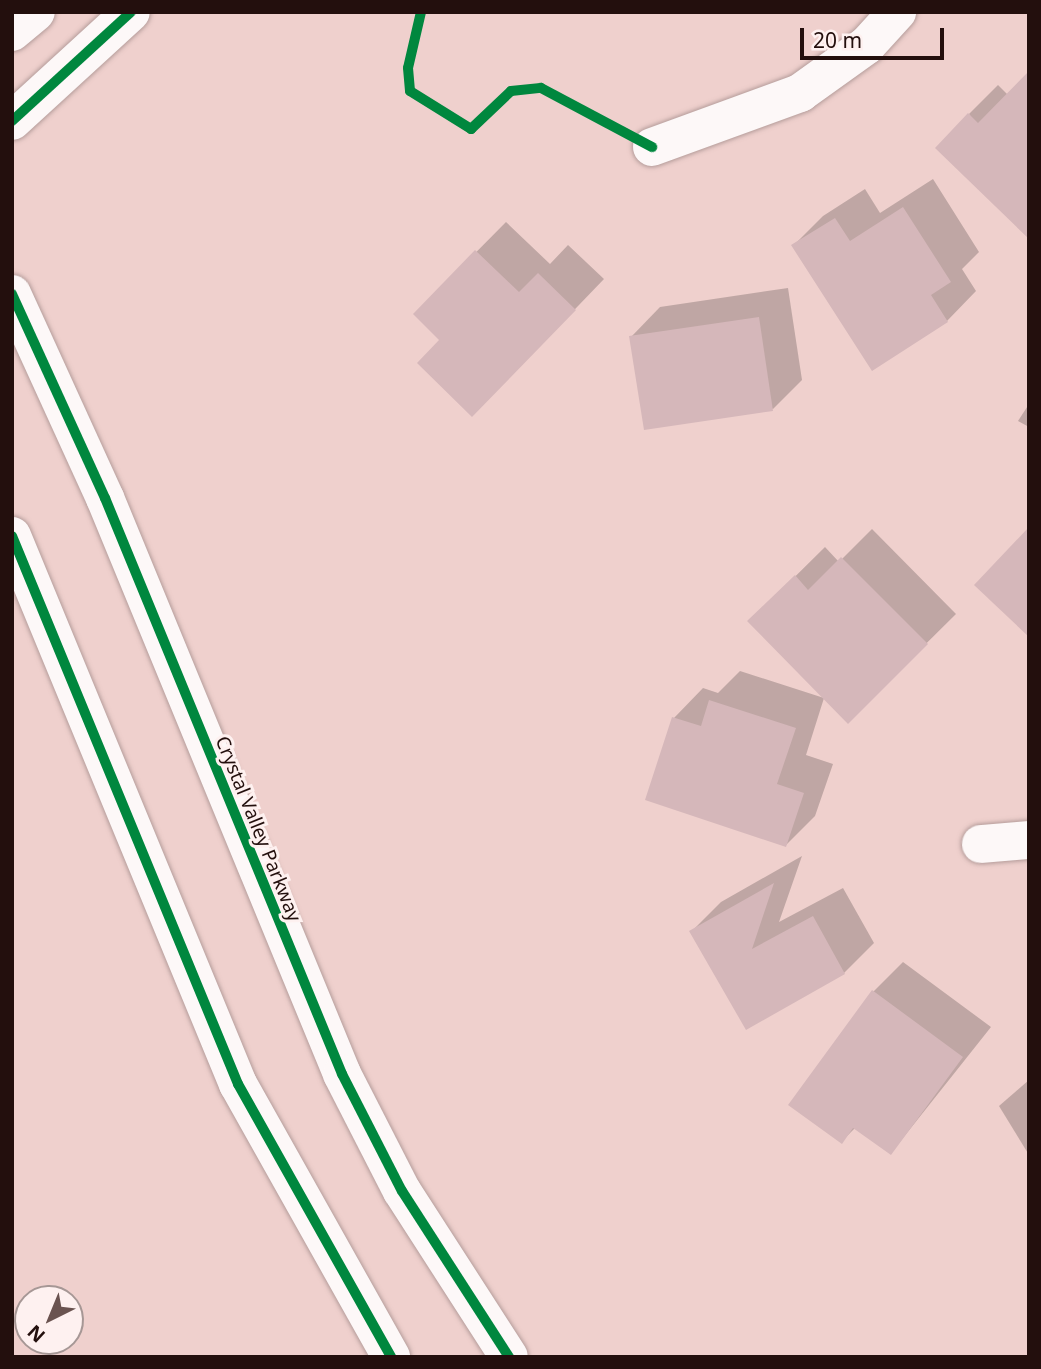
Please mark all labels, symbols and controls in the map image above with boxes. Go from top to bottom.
scale bar [803,14,946,58]
text: 20 m [813,26,862,54]
street label: Crystal Valley Parkway [210,733,306,925]
north arrow [14,1285,84,1355]
text: N [22,1319,51,1349]

